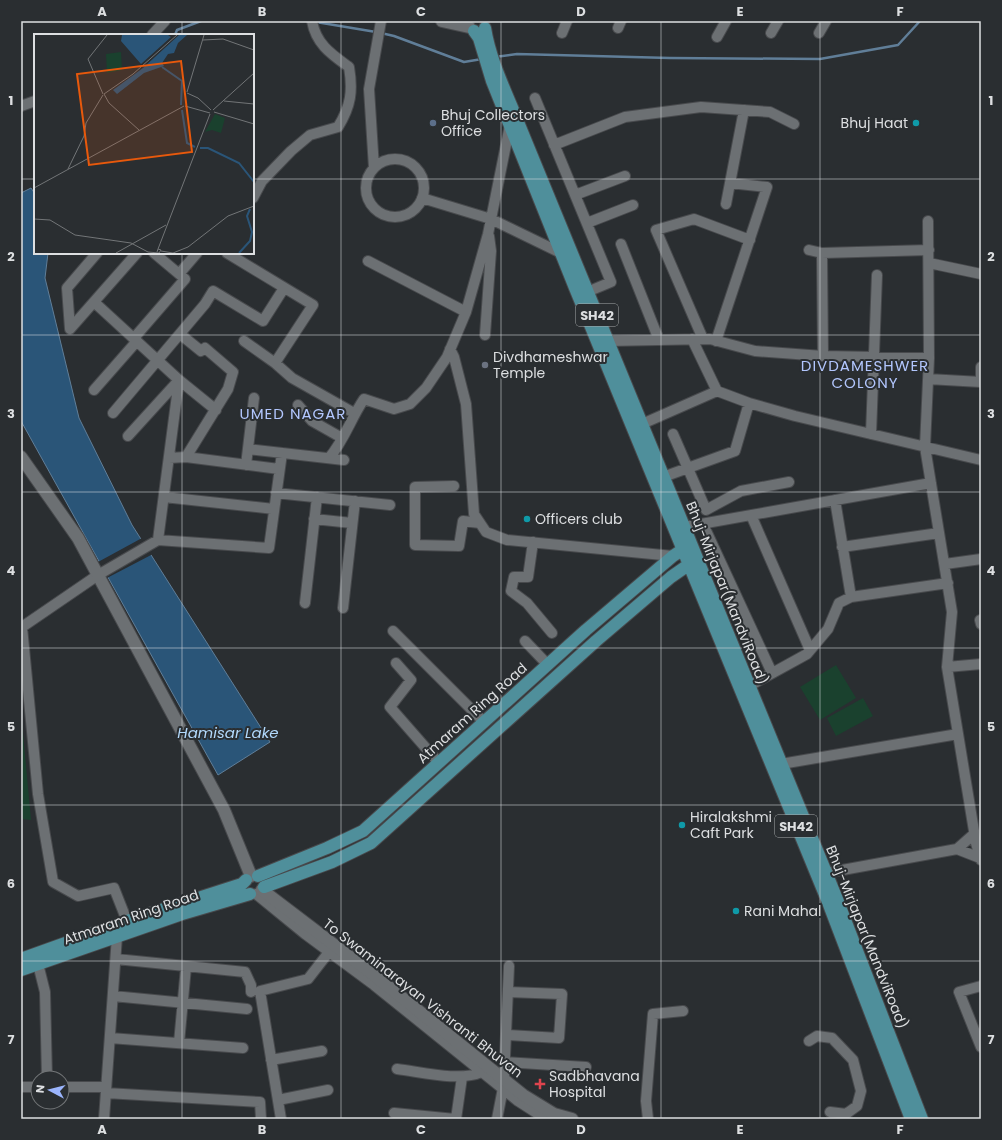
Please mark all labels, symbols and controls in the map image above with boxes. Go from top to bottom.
text: A [97,2,107,21]
text: B [258,2,267,21]
text: C [416,2,426,21]
text: D [576,2,586,21]
text: E [736,2,744,21]
text: F [896,2,904,21]
inset map [34,34,254,254]
text: 1 [9,91,13,110]
text: 1 [989,91,993,110]
place label: Bhuj Collectors Office [441,105,545,141]
place label: Bhuj Haat [841,113,908,133]
marker: Bhuj Collectors Office [428,118,438,128]
marker: Bhuj Haat [911,118,921,128]
text: 2 [7,247,15,266]
text: 2 [987,247,995,266]
road number: SH42 [576,304,618,326]
place label: Divdhameshwar Temple [493,347,608,383]
district label: DIVDAMESHWER COLONY [801,355,929,393]
marker: Divdhameshwar Temple [480,360,490,370]
district label: UMED NAGAR [240,403,346,424]
text: 3 [7,404,15,423]
text: 3 [987,404,995,423]
street label: Bhuj-Mirjapar(MandviRoad) [681,498,773,688]
place label: Officers club [535,509,622,529]
marker: Officers club [522,514,532,524]
text: 4 [7,561,16,580]
text: 4 [987,561,996,580]
street label: Atmaram Ring Road [413,658,531,768]
text: 5 [7,717,15,736]
text: 5 [987,717,995,736]
water label: Hamisar Lake [177,722,279,743]
place label: Hiralakshmi Caft Park [690,807,772,843]
road number: SH42 [775,815,817,837]
marker: Hiralakshmi Caft Park [677,820,687,830]
street label: Bhuj-Mirjapar(MandviRoad) [821,842,913,1032]
text: 6 [7,874,15,893]
text: 6 [987,874,995,893]
street label: Atmaram Ring Road [61,884,201,950]
place label: Rani Mahal [744,901,822,921]
marker: Rani Mahal [731,906,741,916]
street label: To Swaminarayan Vishranti Bhuvan [319,914,527,1082]
text: 7 [8,1030,15,1049]
text: 7 [988,1030,995,1049]
place label: Sadbhavana Hospital [549,1066,640,1102]
north arrow [30,1070,70,1110]
marker: Sadbhavana Hospital [534,1078,546,1090]
text: N [32,1084,49,1094]
text: A [97,1120,107,1139]
text: B [258,1120,267,1139]
text: C [416,1120,426,1139]
text: D [576,1120,586,1139]
text: E [736,1120,744,1139]
text: F [896,1120,904,1139]

